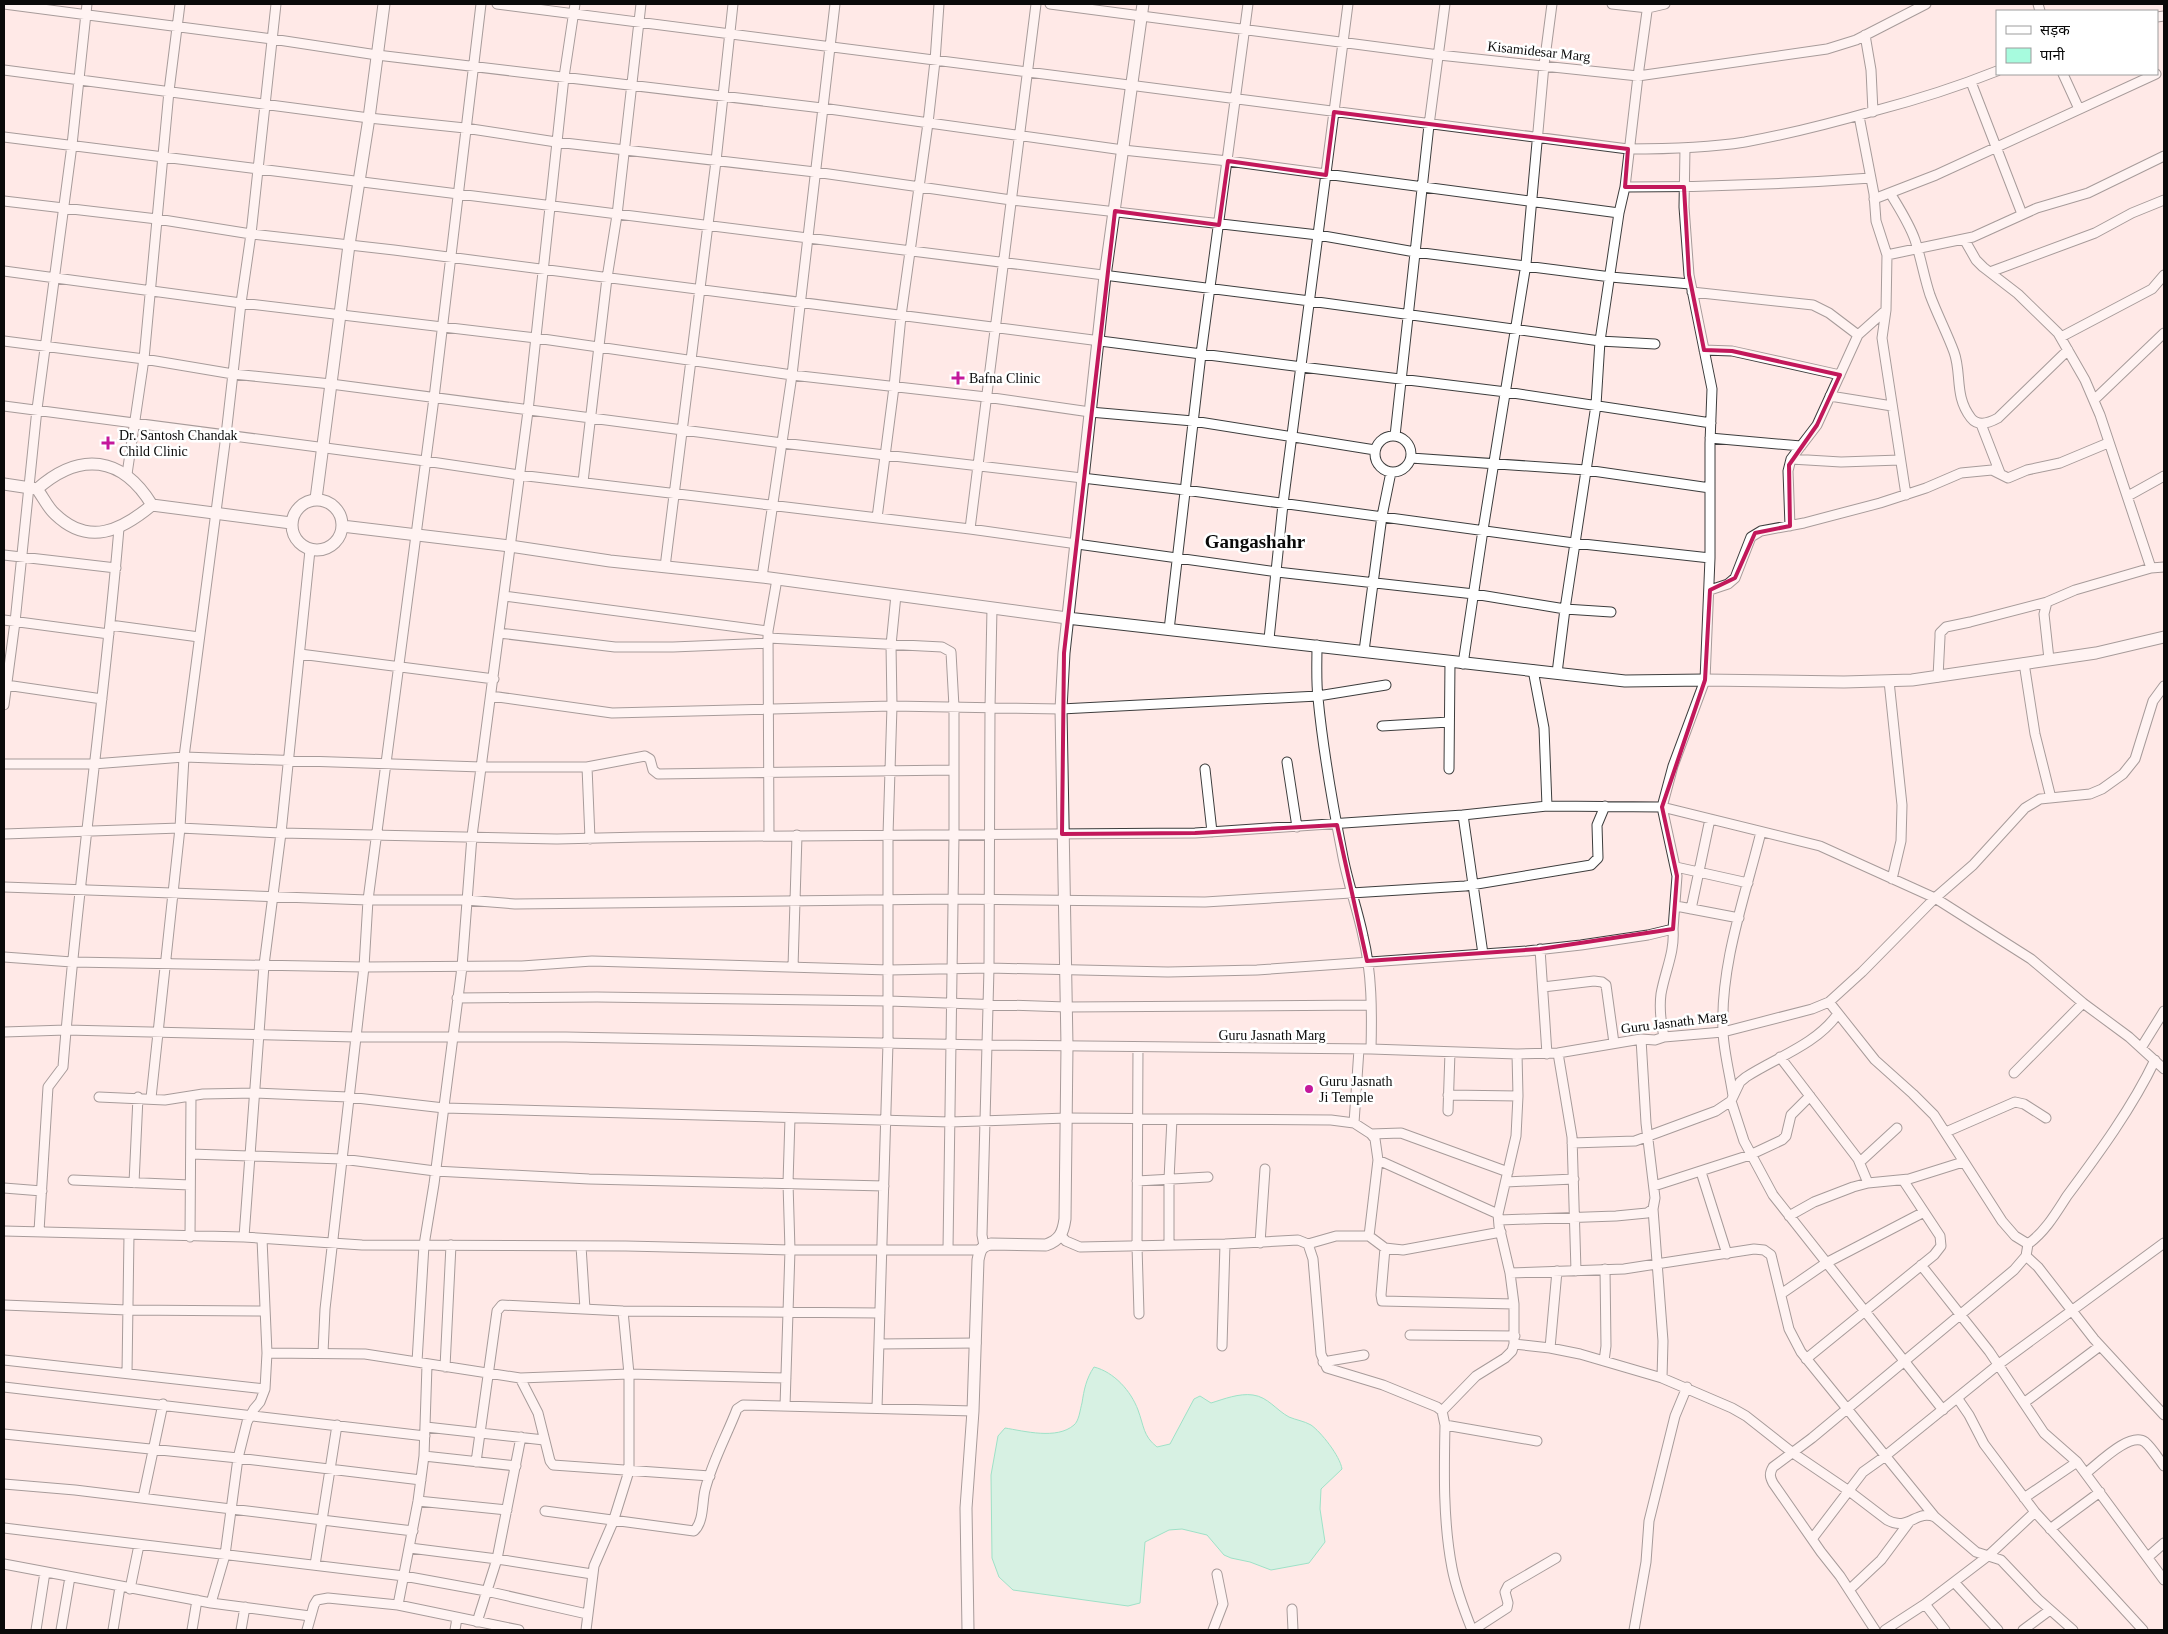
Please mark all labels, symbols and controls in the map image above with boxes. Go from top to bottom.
legend [1996,10,2158,75]
text: सड़क [2040,22,2070,38]
street label: Kisamidesar Marg [1487,39,1591,64]
text: पानी [2040,47,2066,63]
marker: Bafna Clinic [951,371,965,385]
place label: Bafna Clinic [969,371,1040,386]
place label: Dr. Santosh Chandak Child Clinic [119,428,238,459]
marker: Dr. Santosh Chandak Child Clinic [101,436,115,450]
district label: Gangashahr [1205,531,1306,552]
street label: Guru Jasnath Marg [1620,1009,1728,1036]
street label: Guru Jasnath Marg [1218,1028,1326,1043]
place label: Guru Jasnath Ji Temple [1319,1074,1393,1105]
marker: Guru Jasnath Ji Temple [1303,1083,1315,1095]

